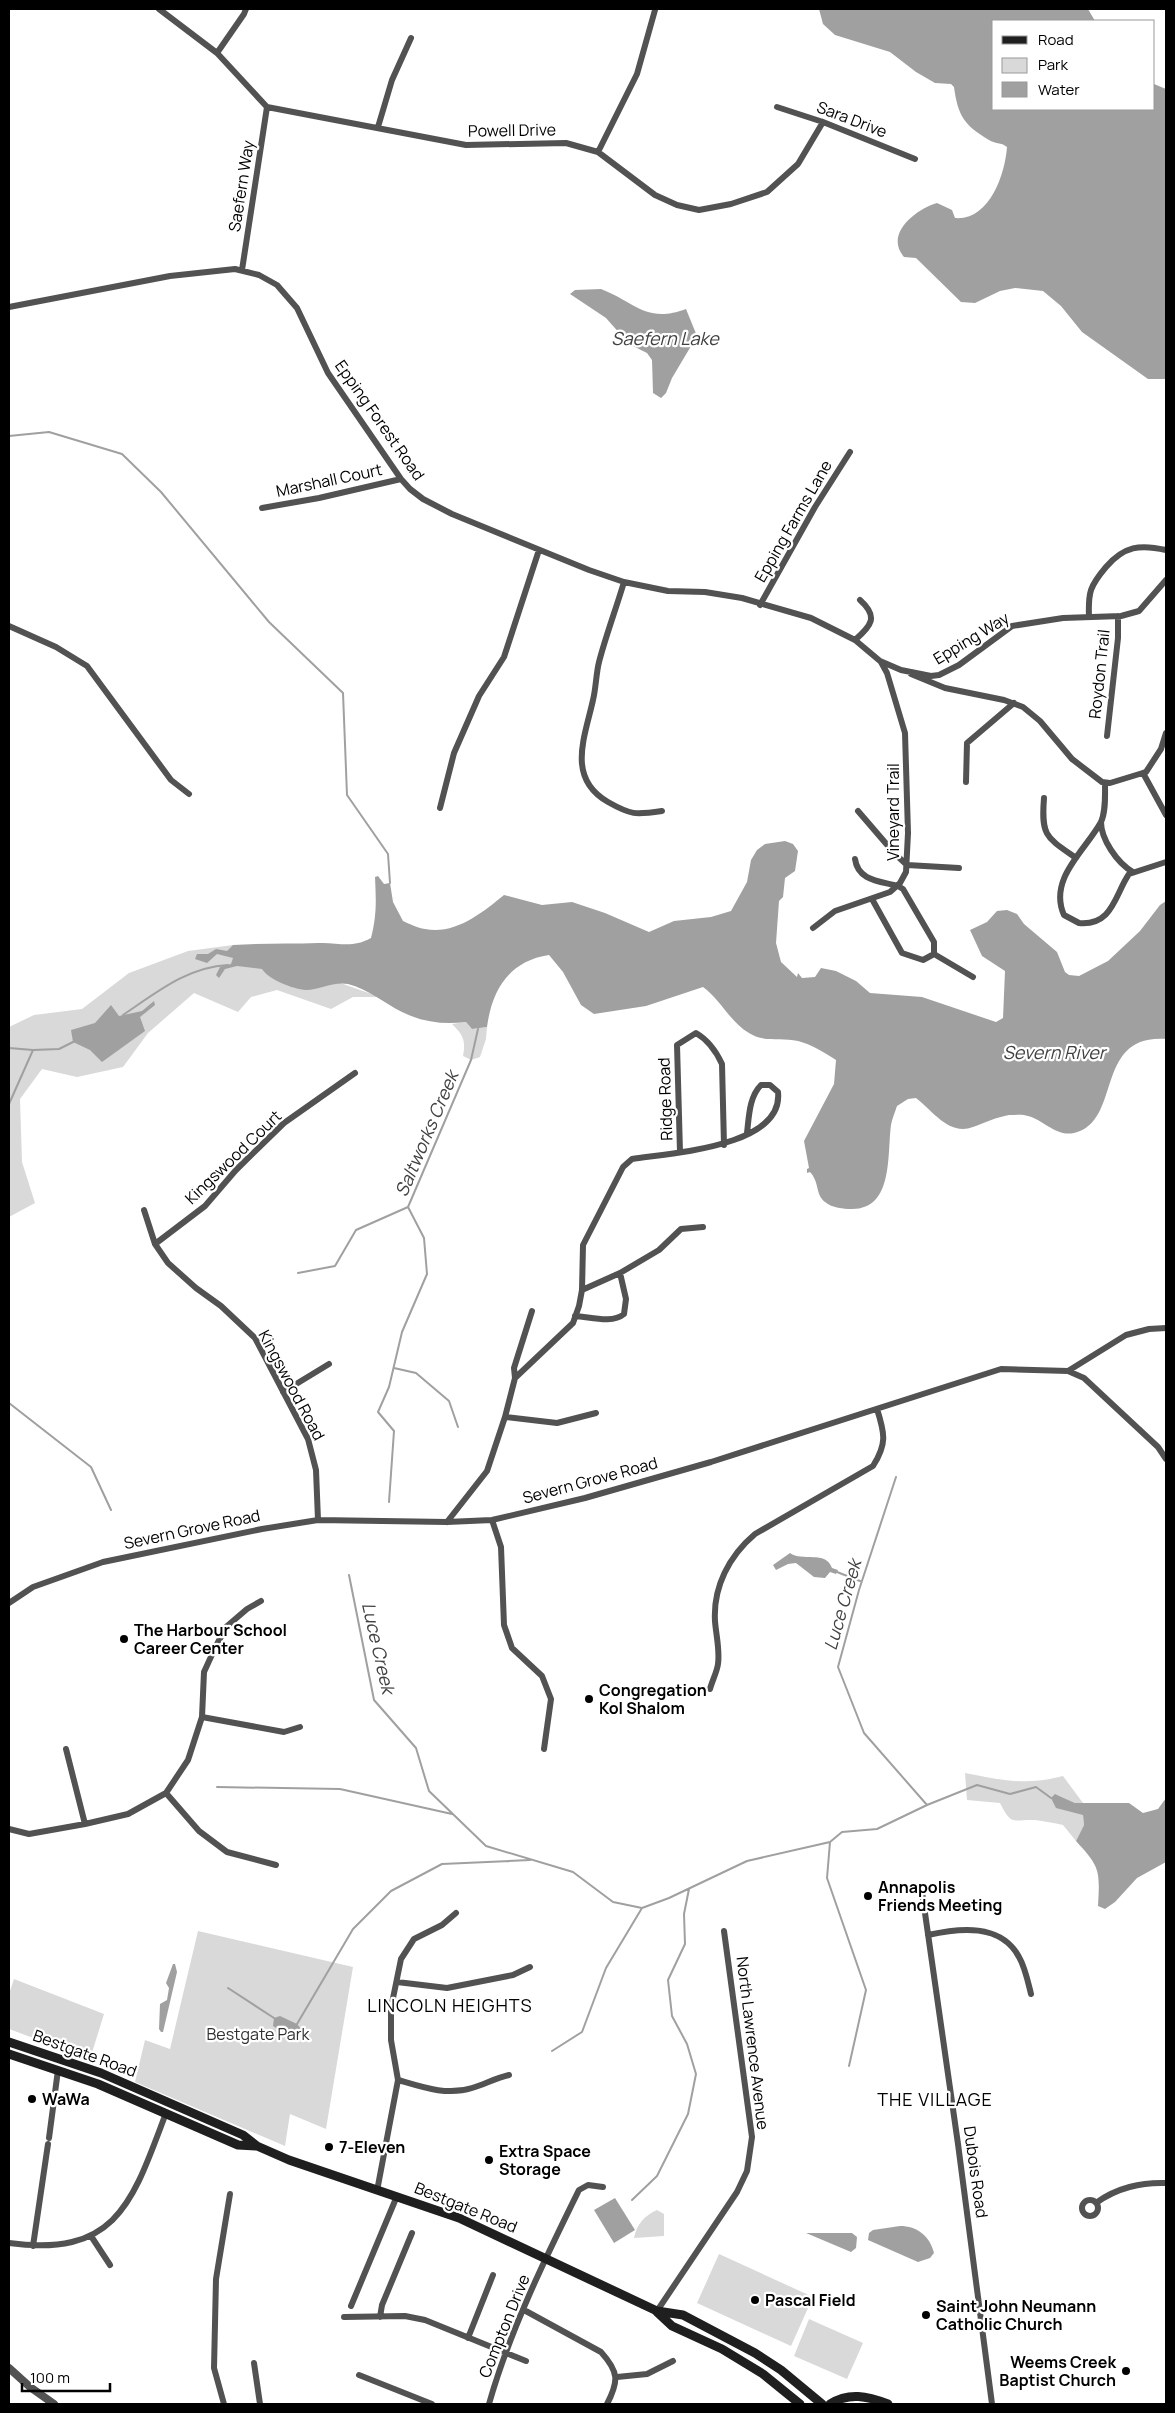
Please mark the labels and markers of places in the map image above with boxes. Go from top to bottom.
place label: The Harbour School Career Center [134,1619,287,1659]
marker: The Harbour School Career Center [118,1633,130,1645]
place label: Congregation Kol Shalom [599,1679,707,1719]
marker: Congregation Kol Shalom [583,1693,595,1705]
place label: Annapolis Friends Meeting [878,1876,1002,1916]
marker: Annapolis Friends Meeting [862,1890,874,1902]
place label: WaWa [42,2088,90,2110]
marker: WaWa [26,2093,38,2105]
place label: 7-Eleven [339,2136,405,2158]
place label: Extra Space Storage [499,2140,591,2180]
marker: 7-Eleven [323,2141,335,2153]
marker: Extra Space Storage [483,2154,495,2166]
place label: Pascal Field [765,2289,856,2311]
marker: Pascal Field [749,2294,761,2306]
place label: Saint John Neumann Catholic Church [936,2295,1096,2335]
marker: Saint John Neumann Catholic Church [920,2309,932,2321]
place label: Weems Creek Baptist Church [999,2351,1116,2391]
marker: Weems Creek Baptist Church [1120,2365,1132,2377]

